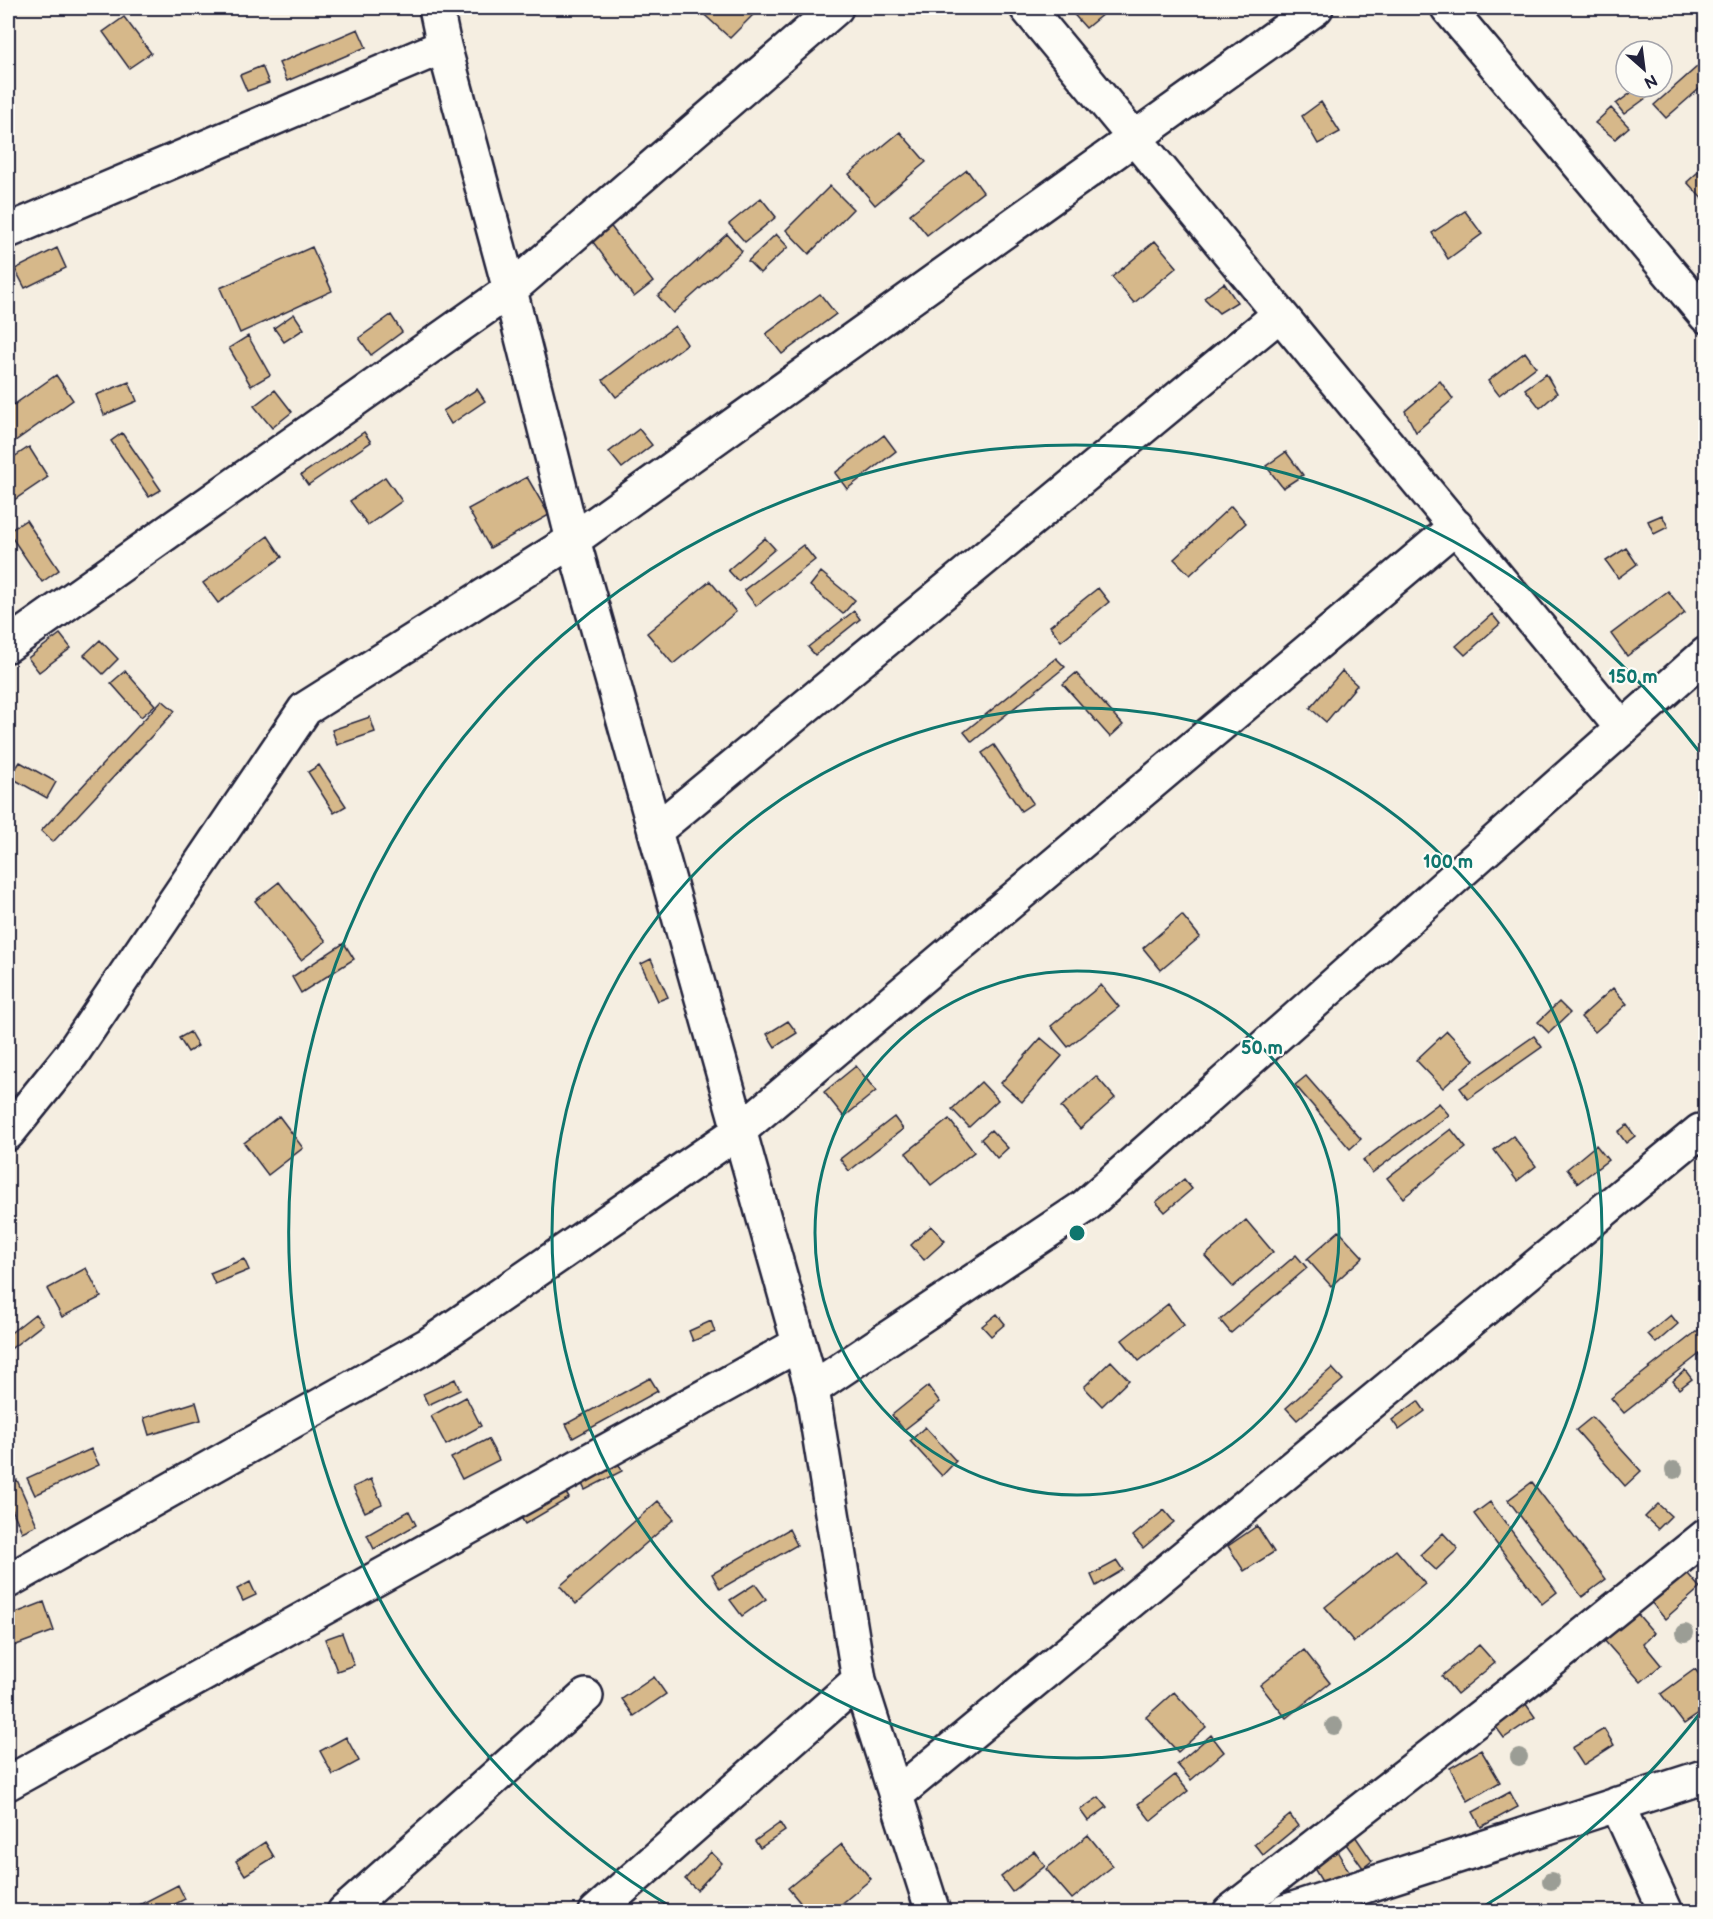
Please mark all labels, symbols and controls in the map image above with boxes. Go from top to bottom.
north arrow [1614,39,1674,99]
text: N [1641,70,1660,92]
text: 150 m [1608,667,1658,688]
text: 100 m [1423,852,1473,873]
text: 50 m [1241,1038,1283,1059]
centre of rings [1067,1223,1087,1243]

